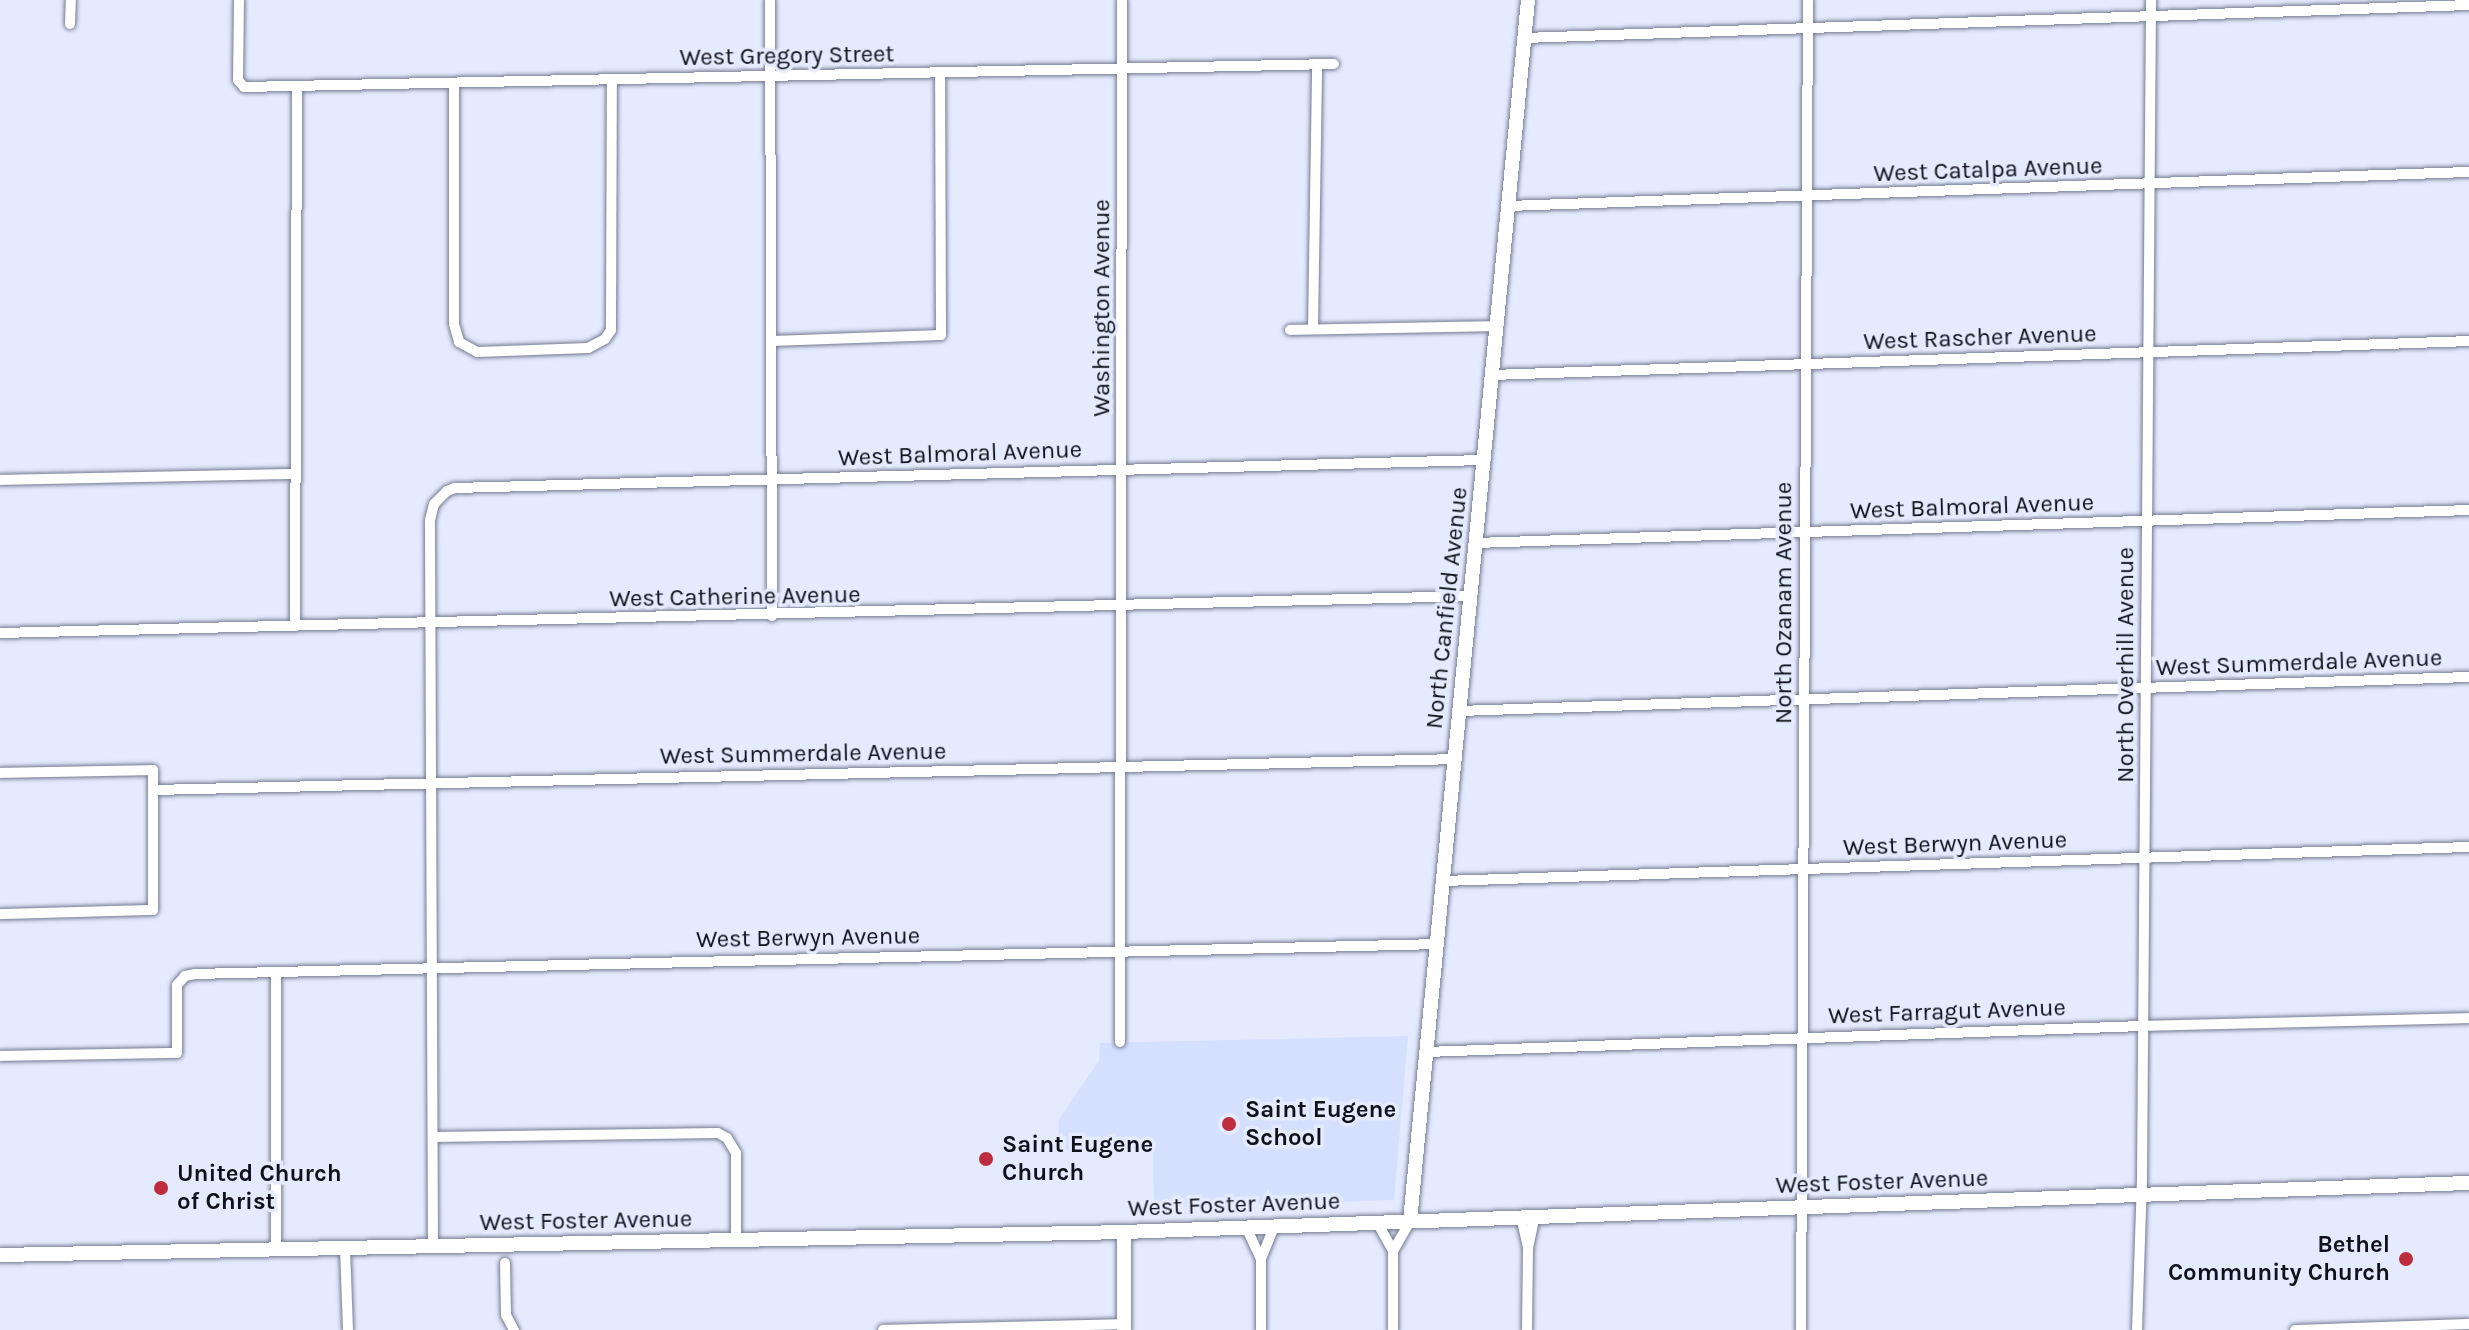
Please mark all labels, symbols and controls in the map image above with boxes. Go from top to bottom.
street label: West Gregory Street [679,40,895,72]
street label: West Catalpa Avenue [1873,152,2103,188]
street label: Washington Avenue [1088,199,1116,417]
street label: West Rascher Avenue [1863,320,2097,356]
street label: West Balmoral Avenue [838,435,1082,473]
street label: North Ozanam Avenue [1770,482,1798,724]
street label: North Canfield Avenue [1420,486,1474,730]
street label: West Balmoral Avenue [1850,488,2094,526]
street label: North Overhill Avenue [2112,547,2140,783]
street label: West Catherine Avenue [609,580,861,614]
street label: West Summerdale Avenue [2155,644,2443,682]
street label: West Summerdale Avenue [660,737,946,771]
street label: West Berwyn Avenue [1843,826,2067,862]
street label: West Berwyn Avenue [696,922,920,954]
street label: West Farragut Avenue [1828,993,2066,1031]
place label: Saint Eugene School [1245,1096,1396,1152]
marker: Saint Eugene School [1220,1115,1238,1133]
place label: Saint Eugene Church [1002,1131,1153,1187]
marker: Saint Eugene Church [977,1150,995,1168]
place label: United Church of Christ [177,1160,342,1216]
street label: West Foster Avenue [1775,1164,1989,1200]
marker: United Church of Christ [152,1179,170,1197]
street label: West Foster Avenue [1127,1187,1341,1223]
street label: West Foster Avenue [479,1205,693,1237]
place label: Bethel Community Church [2168,1231,2390,1287]
marker: Bethel Community Church [2397,1250,2415,1268]

